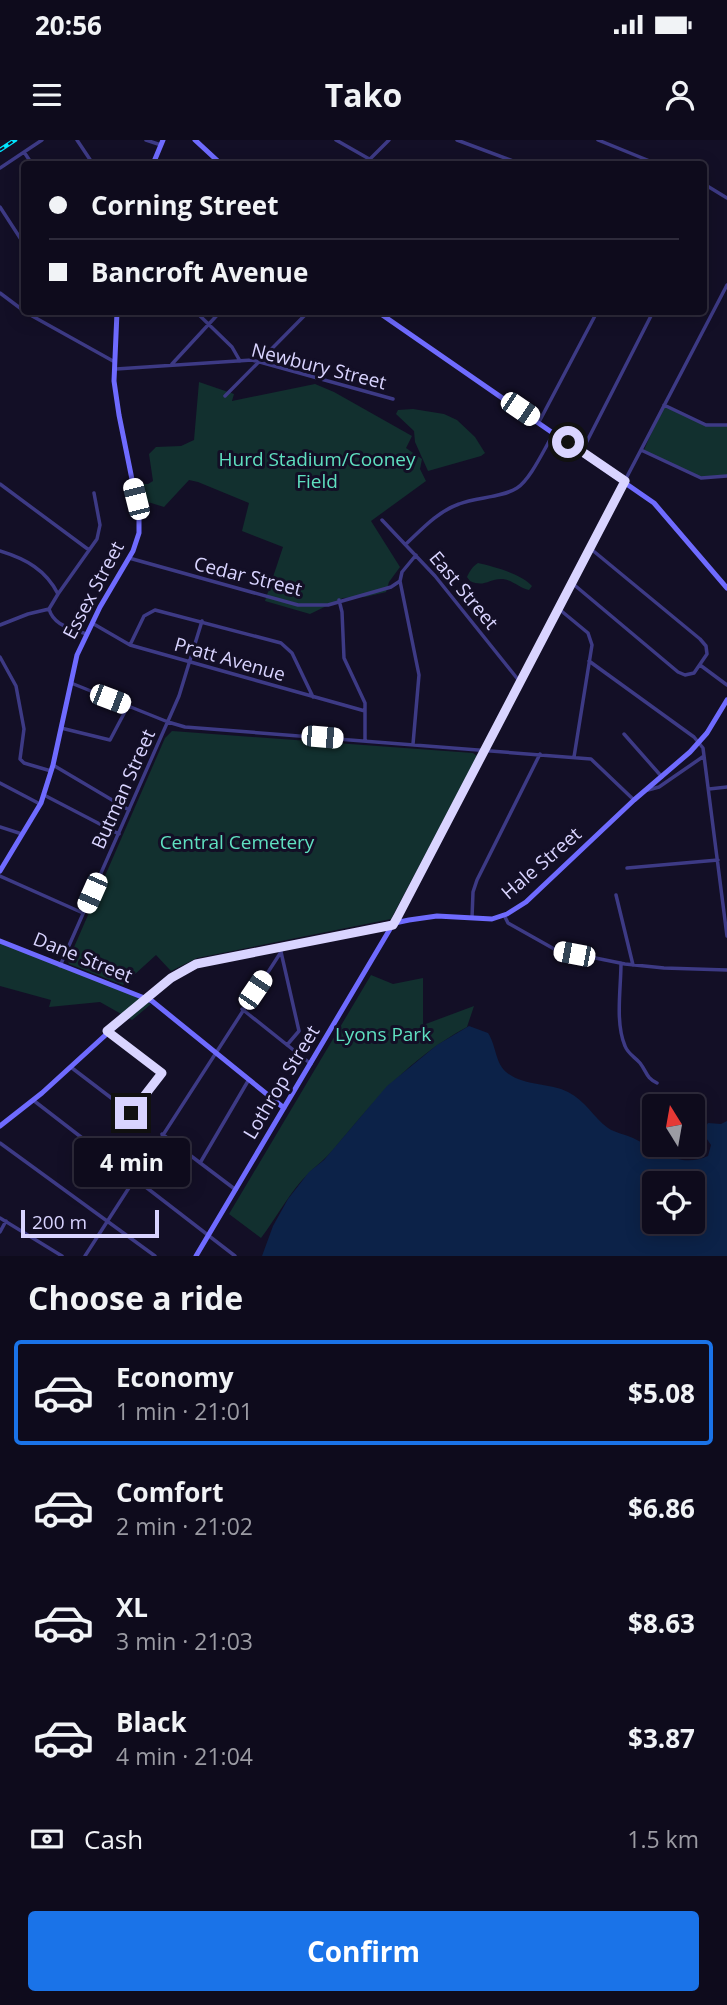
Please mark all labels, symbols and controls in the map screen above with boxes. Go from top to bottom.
text: 20:56 [35,7,102,43]
text: Tako [325,73,402,116]
icon: menu [28,76,66,114]
icon: person [661,76,699,114]
text: Corning Street [91,187,278,223]
text: Bancroft Avenue [91,254,308,290]
street label: Newbury Street [249,337,389,395]
car [497,389,544,429]
route start [552,426,584,458]
park label: Hurd Stadium/Cooney Field [218,446,416,494]
car [121,476,152,522]
street label: Essex Street [56,536,130,643]
street label: East Street [424,545,505,635]
street label: Cedar Street [191,550,305,602]
street label: Pratt Avenue [171,631,289,687]
car [87,682,134,716]
street label: Butman Street [85,725,161,853]
car [301,725,344,749]
street label: Hale Street [495,821,587,905]
park label: Central Cemetery [160,829,315,855]
car [74,870,111,916]
street label: Dane Street [30,925,137,989]
car [552,940,597,968]
car [235,967,276,1013]
street label: Lothrop Street [237,1020,325,1144]
park label: Lyons Park [335,1021,431,1047]
north arrow [642,1094,705,1157]
map controls [642,1094,705,1234]
route end [115,1097,147,1129]
callout: 4 min [73,1138,189,1186]
text: 4 min [100,1146,164,1178]
button: locate [642,1171,705,1234]
scale bar [21,1207,159,1239]
text: 200 m [32,1209,87,1235]
text: Choose a ride [28,1276,243,1319]
text: Economy [116,1359,234,1395]
icon: car [32,1361,95,1424]
text: $5.08 [628,1375,695,1411]
text: 1 min · 21:01 [116,1395,253,1427]
text: Comfort [116,1474,223,1510]
icon: car [32,1476,95,1539]
text: $6.86 [628,1490,695,1526]
text: 2 min · 21:02 [116,1510,253,1542]
text: XL [116,1589,148,1625]
icon: car [32,1591,95,1654]
text: $8.63 [628,1605,695,1641]
text: 3 min · 21:03 [116,1625,253,1657]
text: Black [116,1704,187,1740]
icon: car [32,1706,95,1769]
text: $3.87 [628,1720,695,1756]
text: 4 min · 21:04 [116,1740,253,1772]
icon: cash [28,1820,66,1858]
text: Cash [84,1821,143,1857]
text: 1.5 km [627,1823,699,1855]
button: Confirm [28,1911,699,1991]

